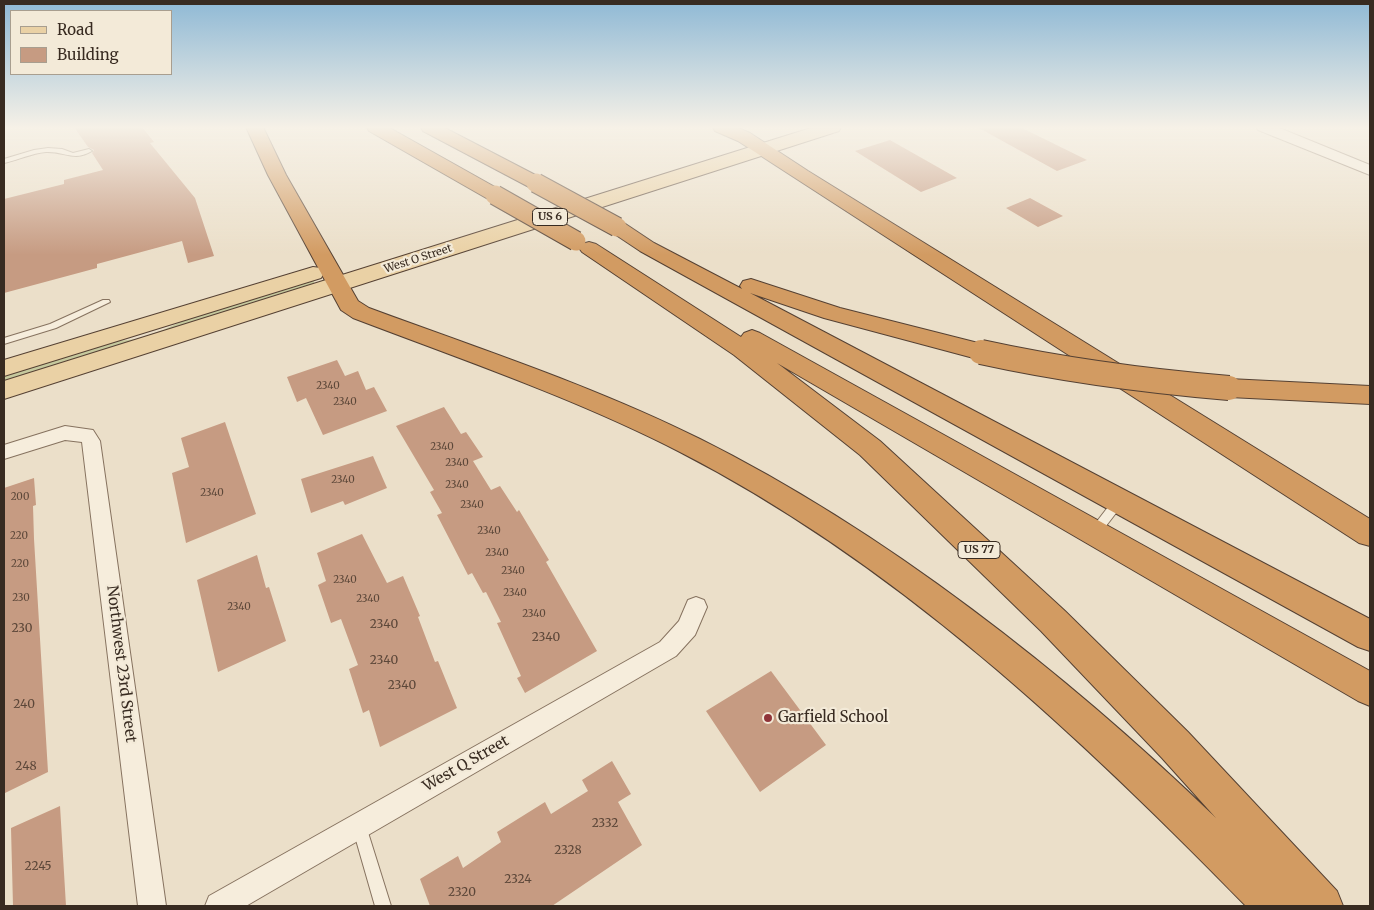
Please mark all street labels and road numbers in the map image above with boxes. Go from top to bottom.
road number: US 6 [532,208,568,226]
street label: West O Street [382,242,454,276]
road number: US 77 [958,542,1000,558]
street label: Northwest 23rd Street [102,584,140,744]
street label: West Q Street [420,732,512,796]

